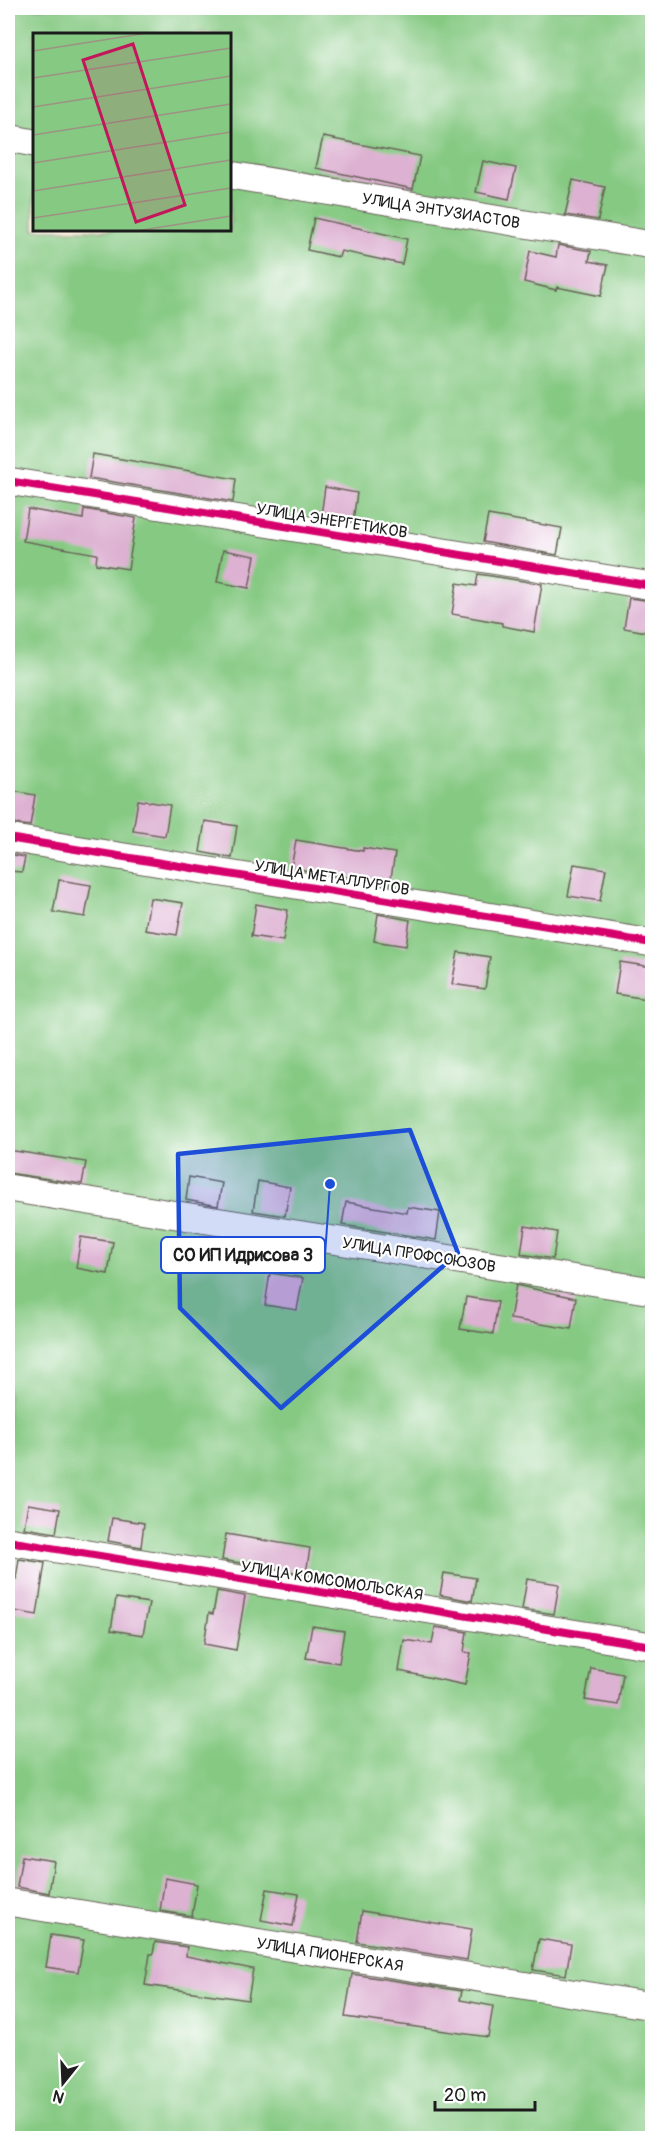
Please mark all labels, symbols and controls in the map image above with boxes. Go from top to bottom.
inset map [33,33,231,231]
street label: УЛИЦА ЭНТУЗИАСТОВ [360,189,521,233]
street label: УЛИЦА ЭНЕРГЕТИКОВ [255,499,409,543]
street label: УЛИЦА МЕТАЛЛУРГОВ [253,856,411,900]
street label: УЛИЦА ПРОФСОЮЗОВ [341,1233,497,1277]
callout: СО ИП Идрисова 3 [161,1237,325,1273]
text: СО ИП Идрисова 3 [173,1244,313,1267]
street label: УЛИЦА КОМСОМОЛЬСКАЯ [239,1557,425,1605]
street label: УЛИЦА ПИОНЕРСКАЯ [255,1933,405,1976]
north arrow [33,2053,93,2113]
scale bar [435,2074,536,2112]
text: 20 m [444,2084,486,2107]
text: N [50,2085,67,2107]

